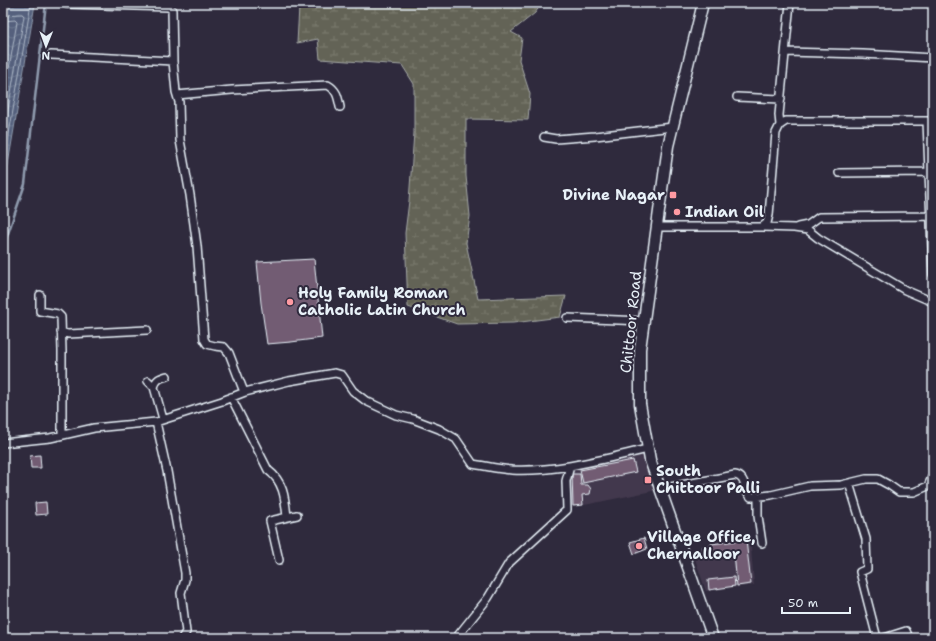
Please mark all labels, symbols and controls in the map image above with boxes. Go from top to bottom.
north arrow [26,26,66,66]
text: N [41,48,50,63]
place label: Divine Nagar [562,185,665,205]
marker: Divine Nagar [668,190,678,200]
place label: Indian Oil [685,202,764,222]
marker: Indian Oil [672,207,682,217]
street label: Chittoor Road [616,270,646,374]
place label: Holy Family Roman Catholic Latin Church [298,283,466,320]
marker: Holy Family Roman Catholic Latin Church [285,297,295,307]
place label: South Chittoor Palli [656,461,760,498]
marker: South Chittoor Palli [643,475,653,485]
place label: Village Office, Chernalloor [647,527,756,564]
marker: Village Office, Chernalloor [634,541,644,551]
scale bar [782,589,850,615]
text: 50 m [788,595,818,611]

